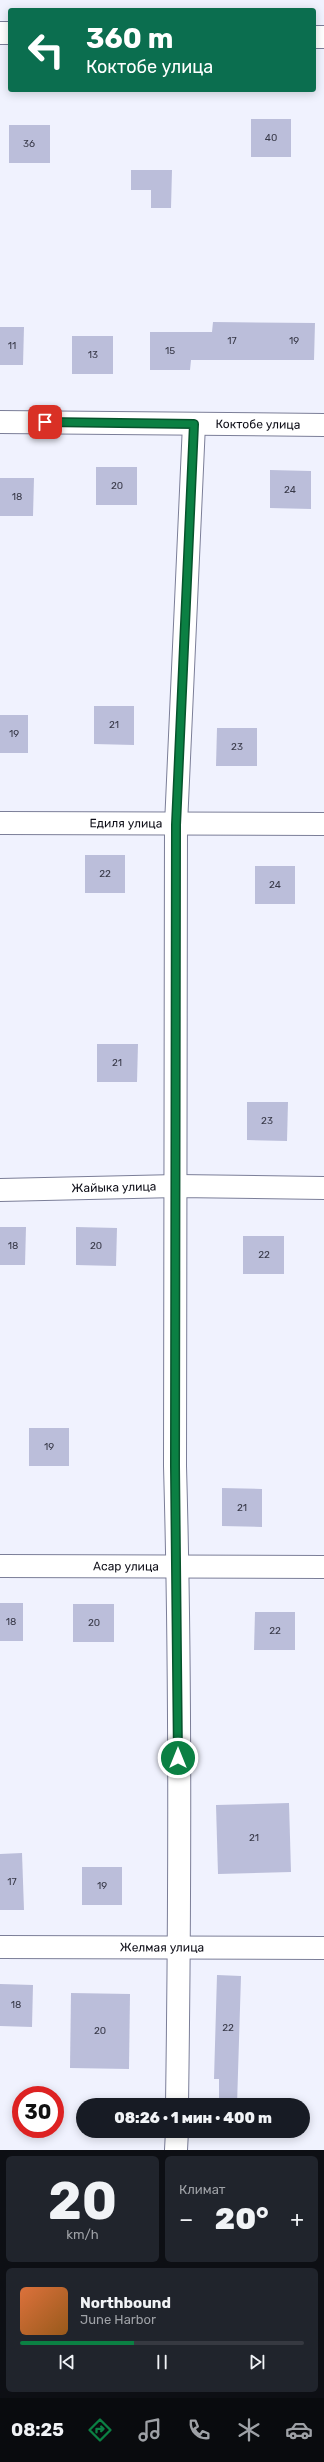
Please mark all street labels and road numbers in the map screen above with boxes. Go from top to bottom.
street label: Коктобе улица [215,417,301,432]
street label: Едиля улица [90,816,162,831]
street label: Жайыка улица [71,1179,157,1195]
street label: Асар улица [93,1559,159,1573]
street label: Желмая улица [120,1940,204,1955]

